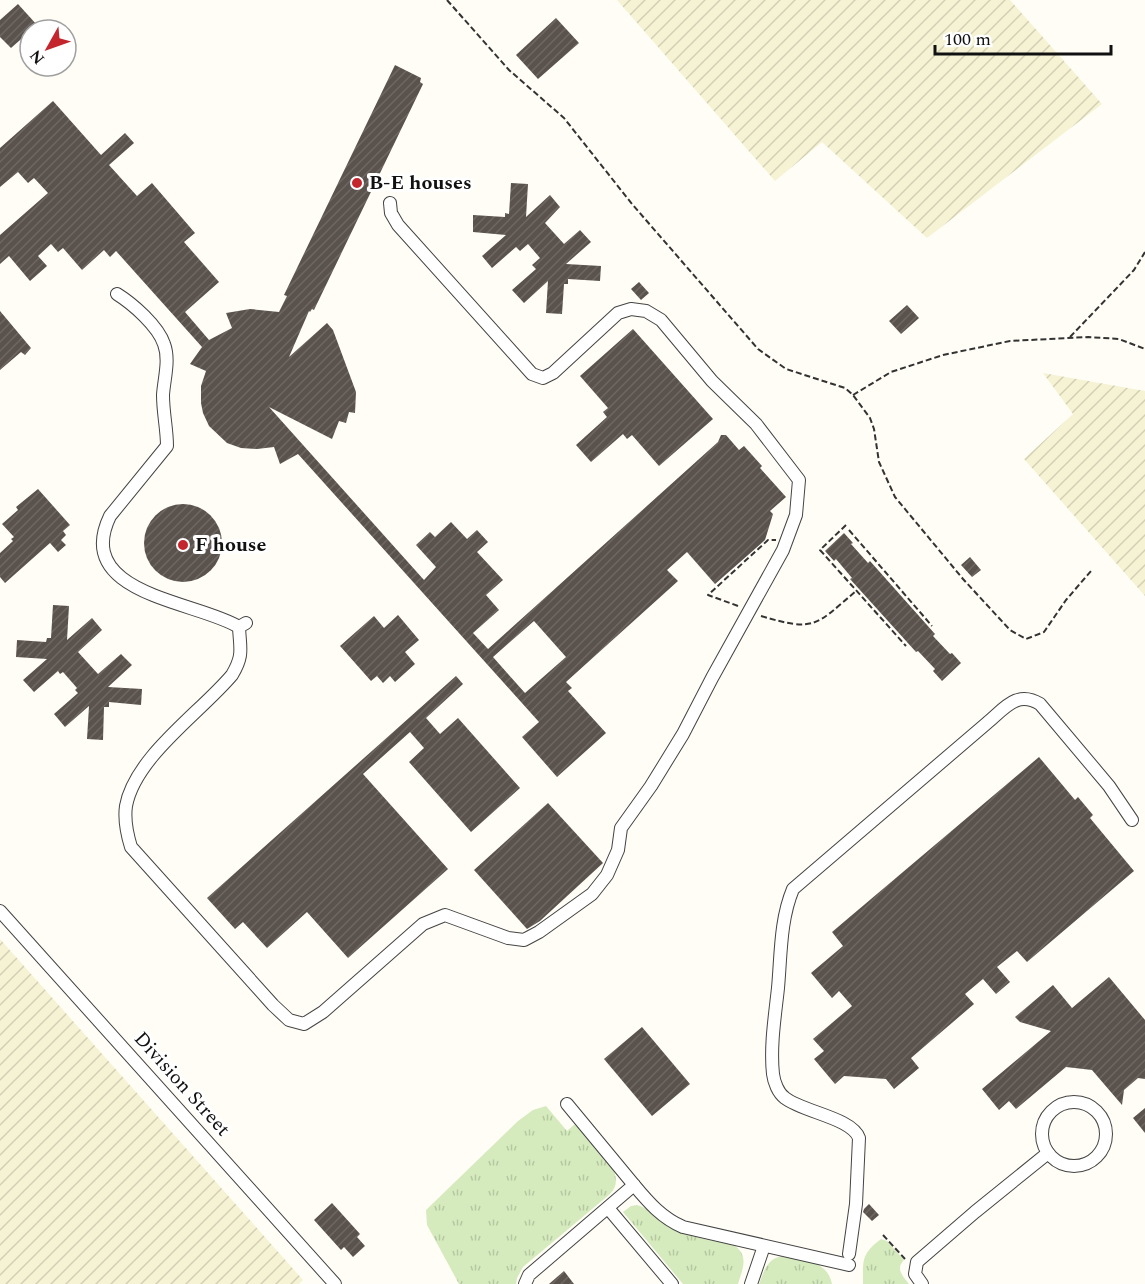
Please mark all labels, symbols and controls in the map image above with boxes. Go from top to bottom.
north arrow [18,18,78,78]
scale bar [935,18,1110,56]
text: 100 m [944,26,991,53]
text: N [24,44,51,70]
place label: B-E houses [369,168,472,198]
marker: B-E houses [350,176,364,190]
place label: F house [195,530,266,560]
marker: F house [176,538,190,552]
street label: Division Street [127,1025,237,1143]

